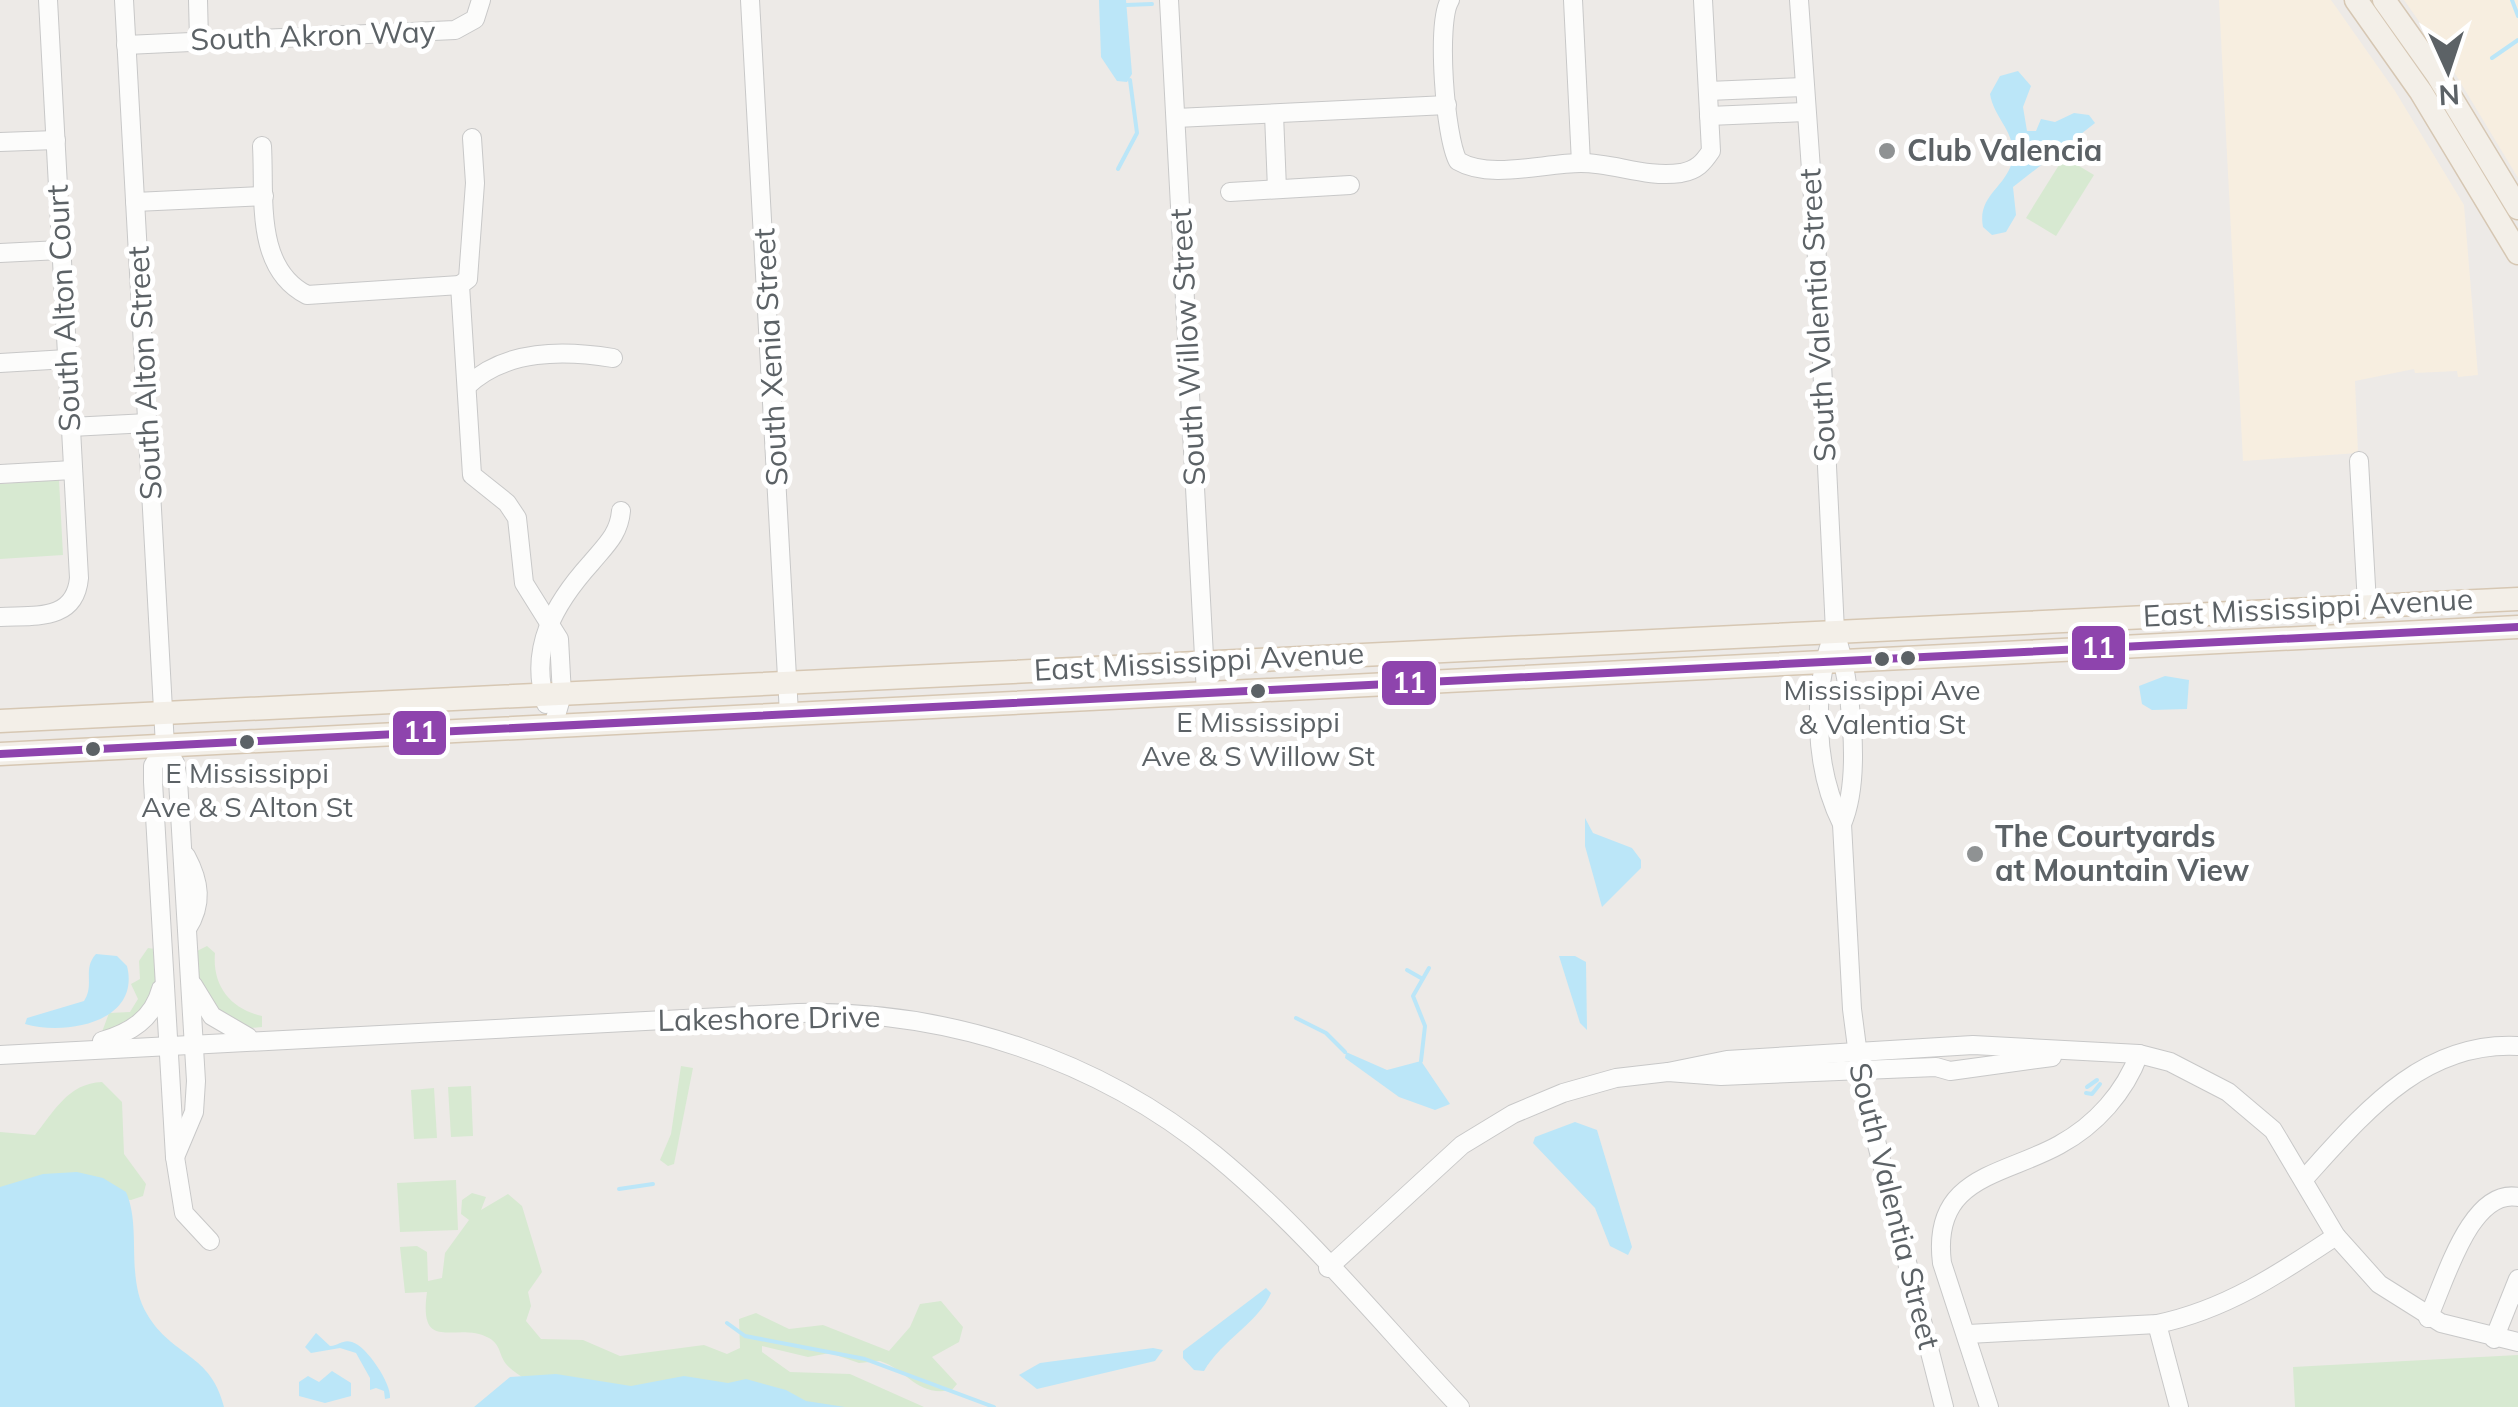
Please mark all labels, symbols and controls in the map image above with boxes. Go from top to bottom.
street label: South Akron Way [190,12,436,58]
north arrow [2398,20,2498,120]
text: N [2438,77,2461,113]
place label: Club Valencia [1907,131,2102,169]
marker: Club Valencia [1876,140,1898,162]
street label: South Valentia Street [1790,167,1844,463]
street label: South Alton Court [38,184,88,432]
street label: South Willow Street [1161,207,1213,487]
street label: South Xenia Street [744,227,796,487]
street label: South Alton Street [118,245,170,501]
street label: East Mississippi Avenue [2142,579,2474,635]
line badge: 11 [2070,624,2127,672]
text: 11 [2081,630,2115,665]
street label: East Mississippi Avenue [1033,633,1365,689]
unlabelled marker [1898,648,1918,668]
marker: Mississippi Ave & Valentia St [1872,649,1892,669]
line badge: 11 [1380,659,1438,707]
text: 11 [1392,665,1426,700]
place label: Mississippi Ave & Valentia St [1784,672,1980,741]
marker: E Mississippi Ave & S Willow St [1248,681,1268,701]
place label: E Mississippi Ave & S Willow St [1141,704,1375,773]
line badge: 11 [391,709,448,757]
text: 11 [403,714,437,749]
marker: E Mississippi Ave & S Alton St [237,732,257,752]
unlabelled marker [83,739,103,759]
place label: E Mississippi Ave & S Alton St [141,755,353,824]
place label: The Courtyards at Mountain View [1995,817,2250,889]
marker: The Courtyards at Mountain View [1964,843,1986,865]
street label: Lakeshore Drive [657,997,881,1039]
street label: South Valentia Street [1841,1059,1949,1353]

